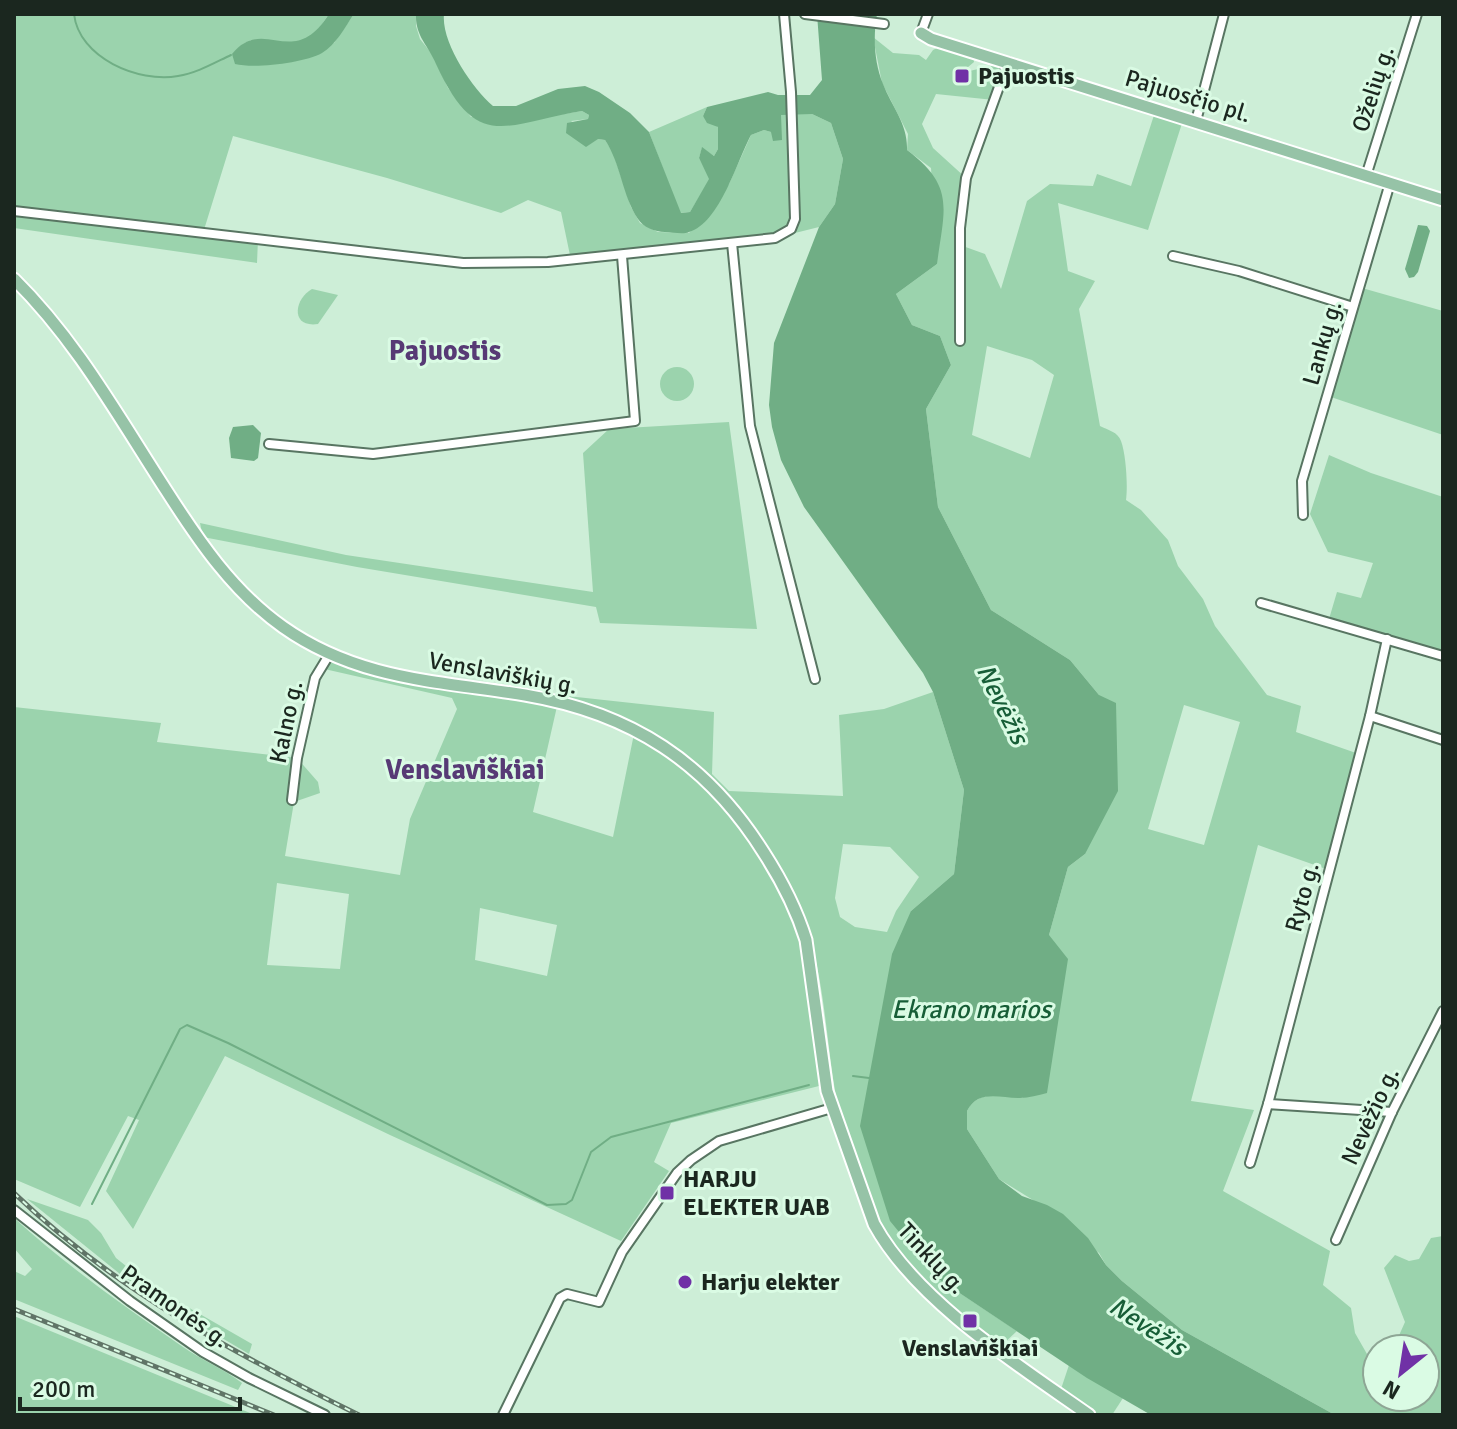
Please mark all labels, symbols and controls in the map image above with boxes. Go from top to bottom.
street label: Oželių g. [1345,42,1401,136]
place label: Pajuostis [978,61,1075,91]
street label: Pajuosčio pl. [1121,63,1255,129]
marker: Pajuostis [953,67,971,85]
street label: Lankų g. [1296,297,1348,389]
district label: Pajuostis [389,334,501,368]
street label: Venslaviškių g. [426,645,580,701]
water label: Nevėžis [969,659,1036,752]
street label: Kalno g. [263,678,309,766]
district label: Venslaviškiai [385,753,545,787]
street label: Ryto g. [1278,859,1326,935]
water label: Ekrano marios [891,994,1053,1026]
street label: Nevėžio g. [1334,1062,1406,1170]
place label: HARJU ELEKTER UAB [683,1164,830,1222]
marker: HARJU ELEKTER UAB [658,1184,676,1202]
street label: Tinklų g. [891,1216,973,1300]
street label: Pramonės g. [115,1258,235,1354]
place label: Harju elekter [701,1267,840,1297]
marker: Harju elekter [676,1273,694,1291]
water label: Nevėžis [1103,1290,1194,1365]
marker: Venslaviškiai [961,1312,979,1330]
place label: Venslaviškiai [902,1333,1038,1363]
north arrow [1361,1333,1441,1413]
scale bar [20,1361,240,1411]
text: 200 m [32,1374,95,1404]
text: N [1378,1374,1405,1405]

